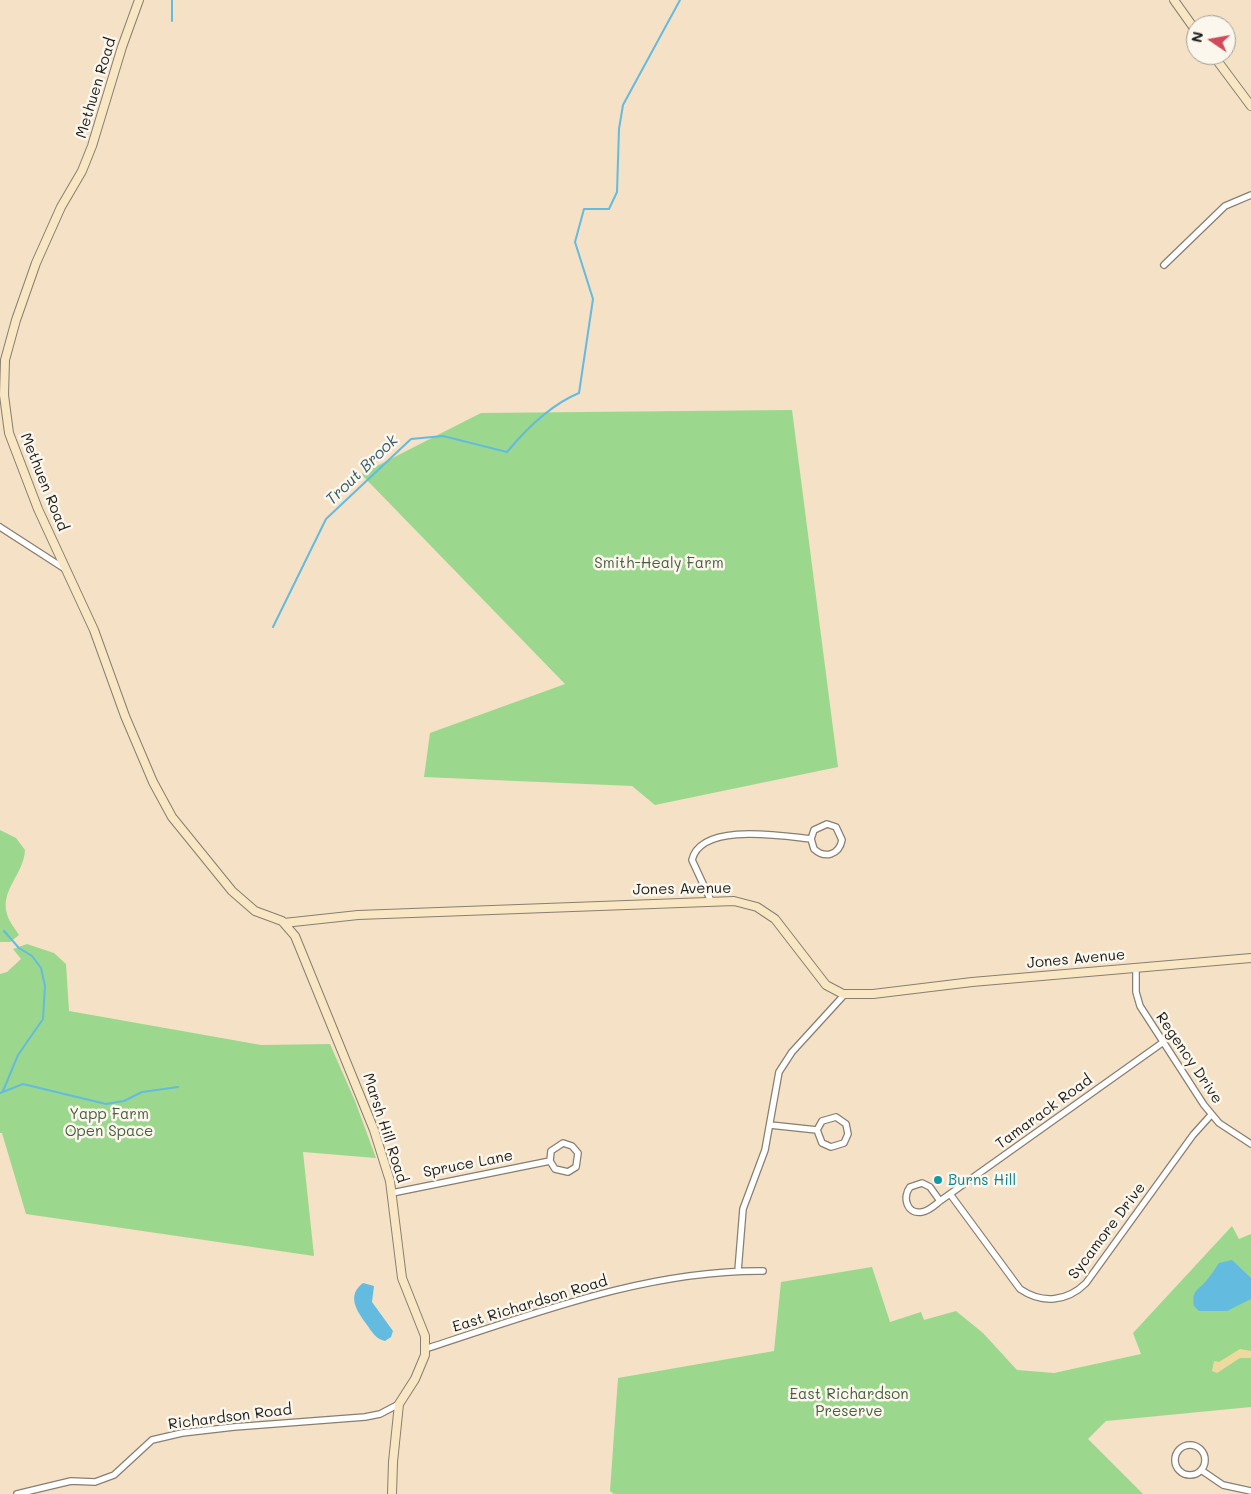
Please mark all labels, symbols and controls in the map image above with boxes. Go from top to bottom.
north arrow [1186,15,1236,65]
text: N [1186,30,1207,44]
street label: Methuen Road [72,36,120,140]
street label: Methuen Road [16,430,72,534]
water label: Trout Brook [322,431,402,509]
park label: Smith-Healy Farm [594,554,724,572]
street label: Jones Avenue [632,879,732,899]
street label: Jones Avenue [1026,946,1126,972]
street label: Regency Drive [1152,1009,1226,1107]
street label: Marsh Hill Road [359,1071,411,1185]
street label: Tamarack Road [992,1071,1096,1153]
park label: Yapp Farm Open Space [65,1105,153,1140]
street label: Spruce Lane [422,1146,514,1182]
place label: Burns Hill [948,1171,1016,1189]
marker: Burns Hill [932,1174,944,1186]
street label: Sycamore Drive [1065,1179,1149,1283]
street label: East Richardson Road [450,1272,610,1336]
park label: East Richardson Preserve [790,1385,908,1420]
street label: Richardson Road [167,1400,293,1434]

